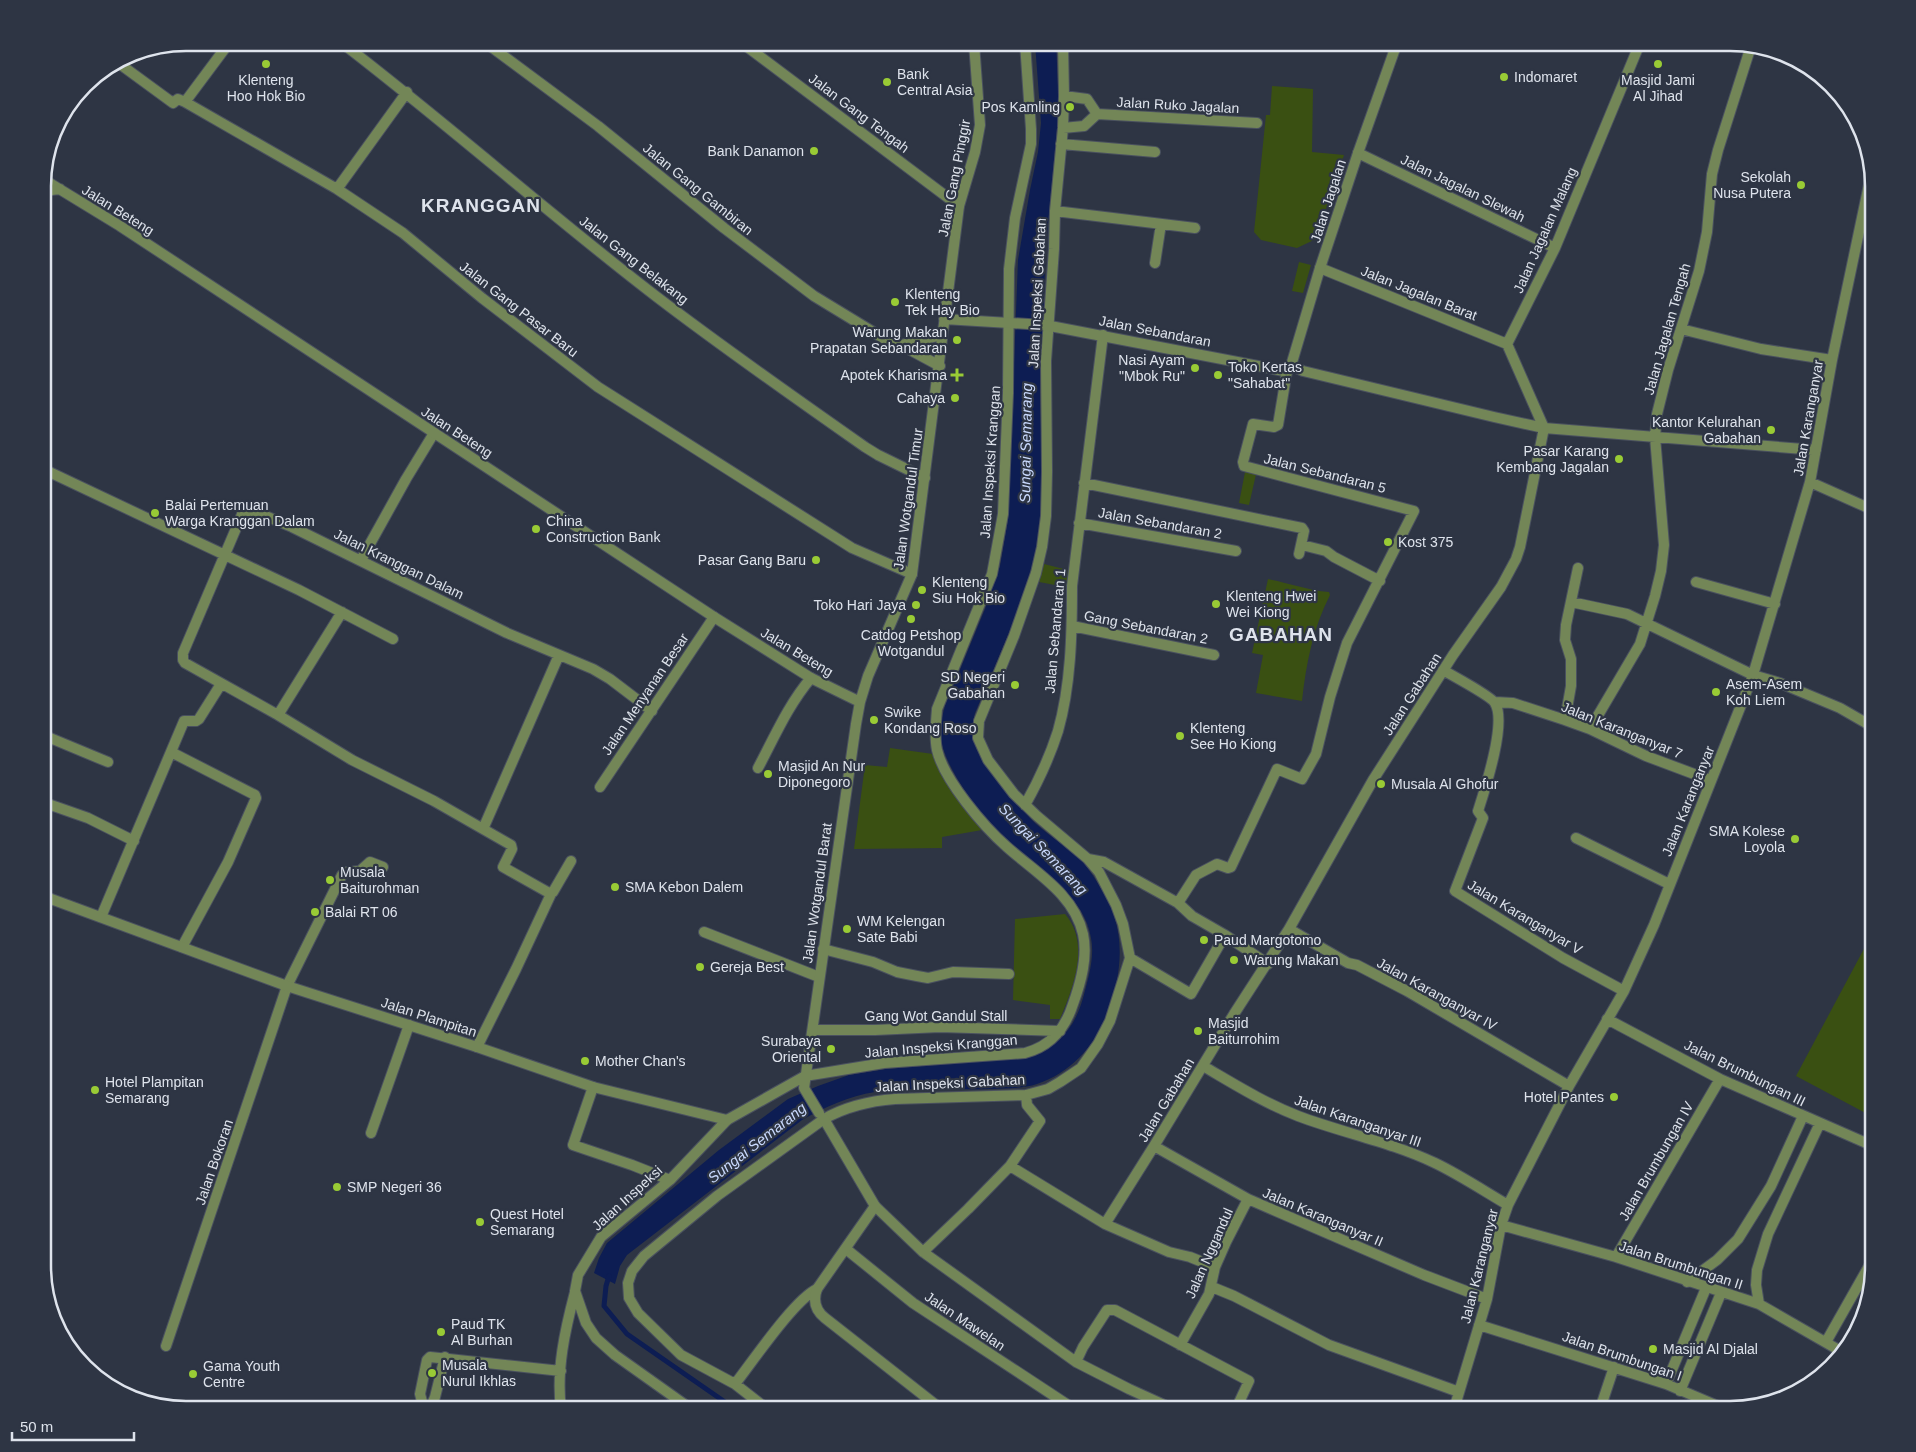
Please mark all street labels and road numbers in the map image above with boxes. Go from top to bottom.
street label: Jalan Gang Tengah [806,70,912,156]
street label: Jalan Ruko Jagalan [1116,94,1240,116]
street label: Jalan Gang Pinggir [935,118,973,238]
street label: Jalan Gang Gambiran [640,140,756,238]
street label: Jalan Jagalan Slewah [1398,151,1528,225]
street label: Jalan Jagalan [1307,157,1349,245]
street label: Jalan Jagalan Malang [1510,165,1580,295]
street label: Jalan Beteng [79,182,157,238]
street label: Jalan Gang Belakang [576,212,692,308]
street label: Jalan Inspeksi Gabahan [1025,218,1049,368]
street label: Jalan Gang Pasar Baru [457,258,581,360]
street label: Jalan Jagalan Tengah [1641,261,1693,397]
street label: Jalan Jagalan Barat [1359,262,1479,324]
street label: Jalan Sebandaran [1098,312,1212,350]
street label: Jalan Karanganyar [1790,358,1826,477]
street label: Jalan Inspeksi Kranggan [977,385,1003,539]
street label: Jalan Beteng [418,403,496,461]
street label: Jalan Wotgandul Timur [890,427,926,571]
street label: Jalan Sebandaran 5 [1262,450,1388,496]
street label: Jalan Sebandaran 2 [1097,504,1223,542]
street label: Jalan Kranggan Dalam [331,526,467,602]
street label: Jalan Sebandaran 1 [1042,568,1068,694]
street label: Gang Sebandaran 2 [1083,607,1210,647]
street label: Jalan Beteng [758,624,836,680]
street label: Jalan Menyanan Besar [598,630,692,758]
street label: Jalan Gabahan [1379,650,1445,738]
street label: Jalan Karanganyar 7 [1559,698,1685,762]
street label: Jalan Karanganyar [1659,743,1718,858]
street label: Jalan Wotgandul Barat [799,822,835,964]
street label: Jalan Karanganyar V [1465,876,1586,958]
street label: Jalan Karanganyar IV [1374,954,1500,1034]
street label: Jalan Plampitan [379,994,479,1040]
street label: Gang Wot Gandul Stall [865,1008,1007,1024]
street label: Jalan Inspeksi Kranggan [864,1031,1018,1061]
street label: Jalan Brumbungan III [1682,1037,1808,1109]
street label: Jalan Gabahan [1135,1055,1197,1145]
street label: Jalan Inspeksi Gabahan [875,1071,1025,1095]
street label: Jalan Karanganyar III [1292,1092,1424,1150]
street label: Jalan Brumbungan IV [1615,1098,1697,1223]
street label: Jalan Bokoran [192,1117,236,1207]
street label: Jalan Inspeksi [589,1162,665,1234]
street label: Jalan Karanganyar II [1260,1184,1386,1250]
street label: Jalan Nggandul [1182,1205,1236,1301]
street label: Jalan Karanganyar [1457,1207,1501,1325]
street label: Jalan Brumbungan II [1617,1237,1745,1293]
street label: Jalan Mawelan [922,1288,1008,1354]
street label: Jalan Brumbungan I [1560,1328,1684,1384]

